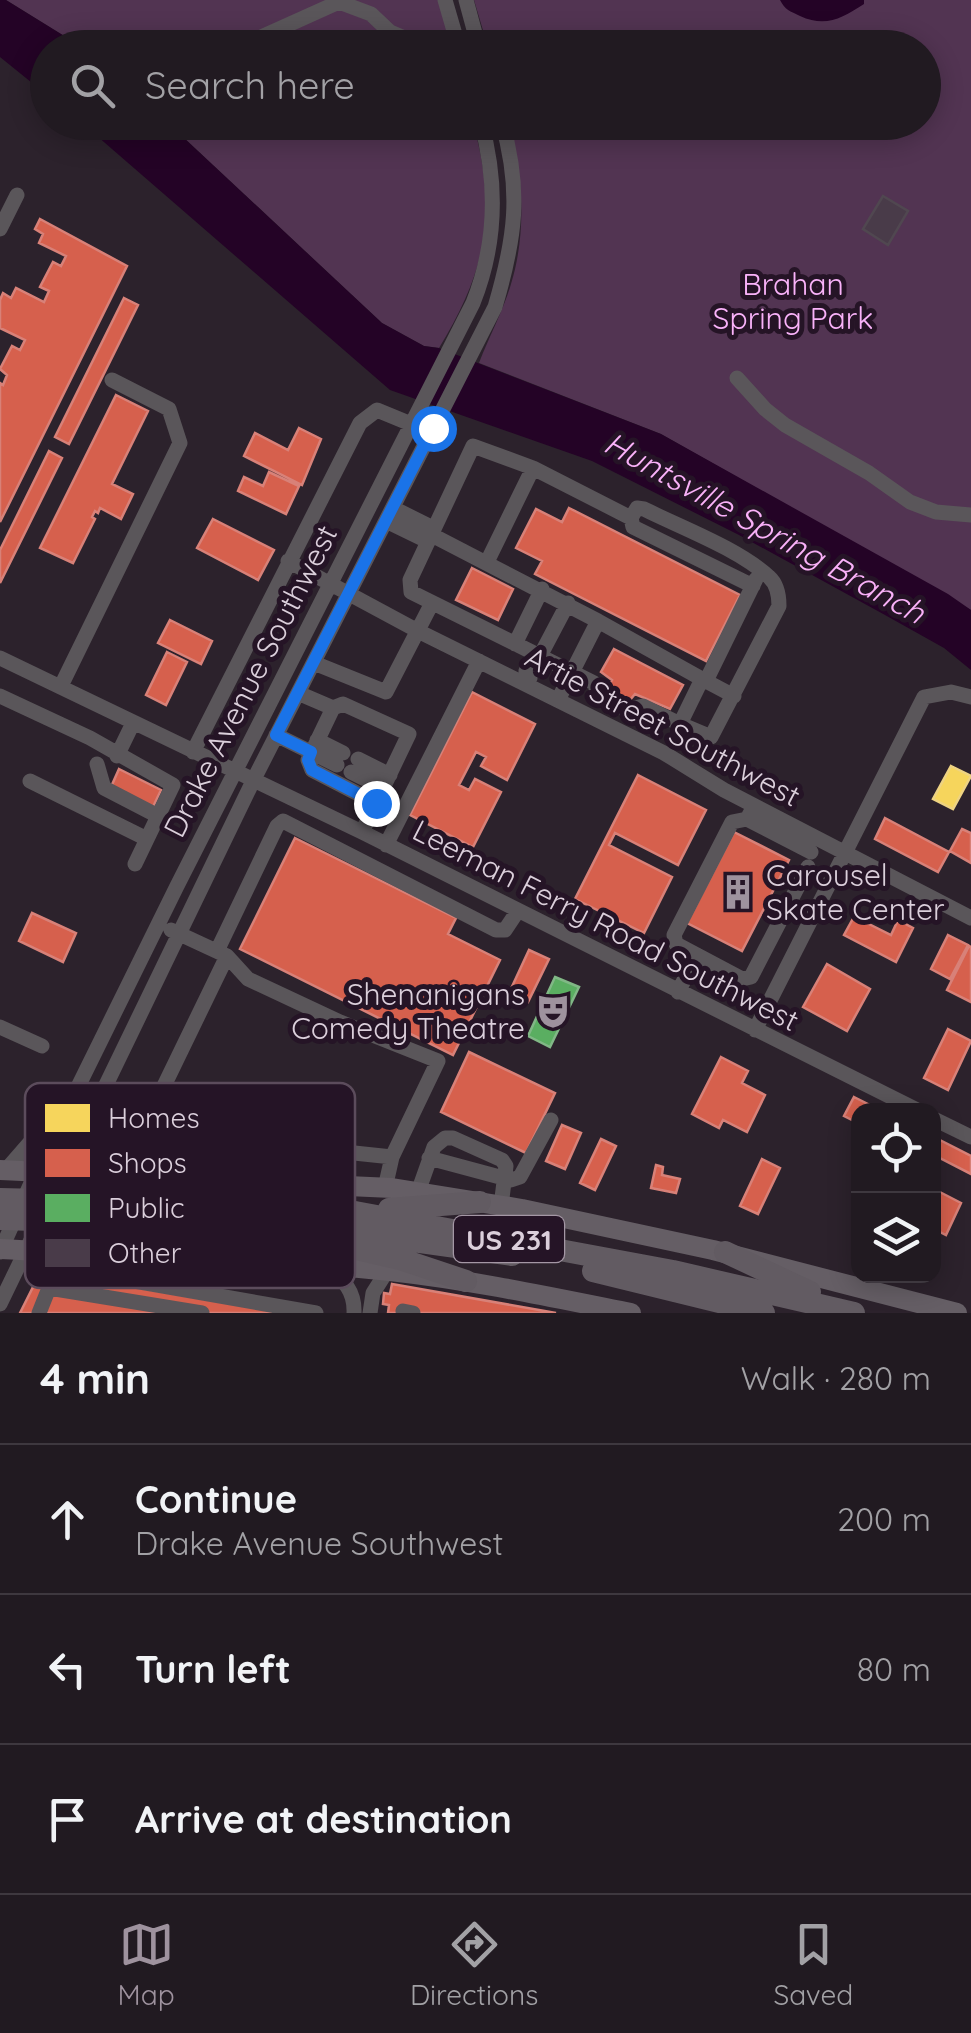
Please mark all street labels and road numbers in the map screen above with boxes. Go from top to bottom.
street label: Drake Avenue Southwest [155,519,345,843]
street label: Artie Street Southwest [519,637,807,815]
street label: Leeman Ferry Road Southwest [407,811,805,1039]
road number: US 231 [454,1216,564,1262]

